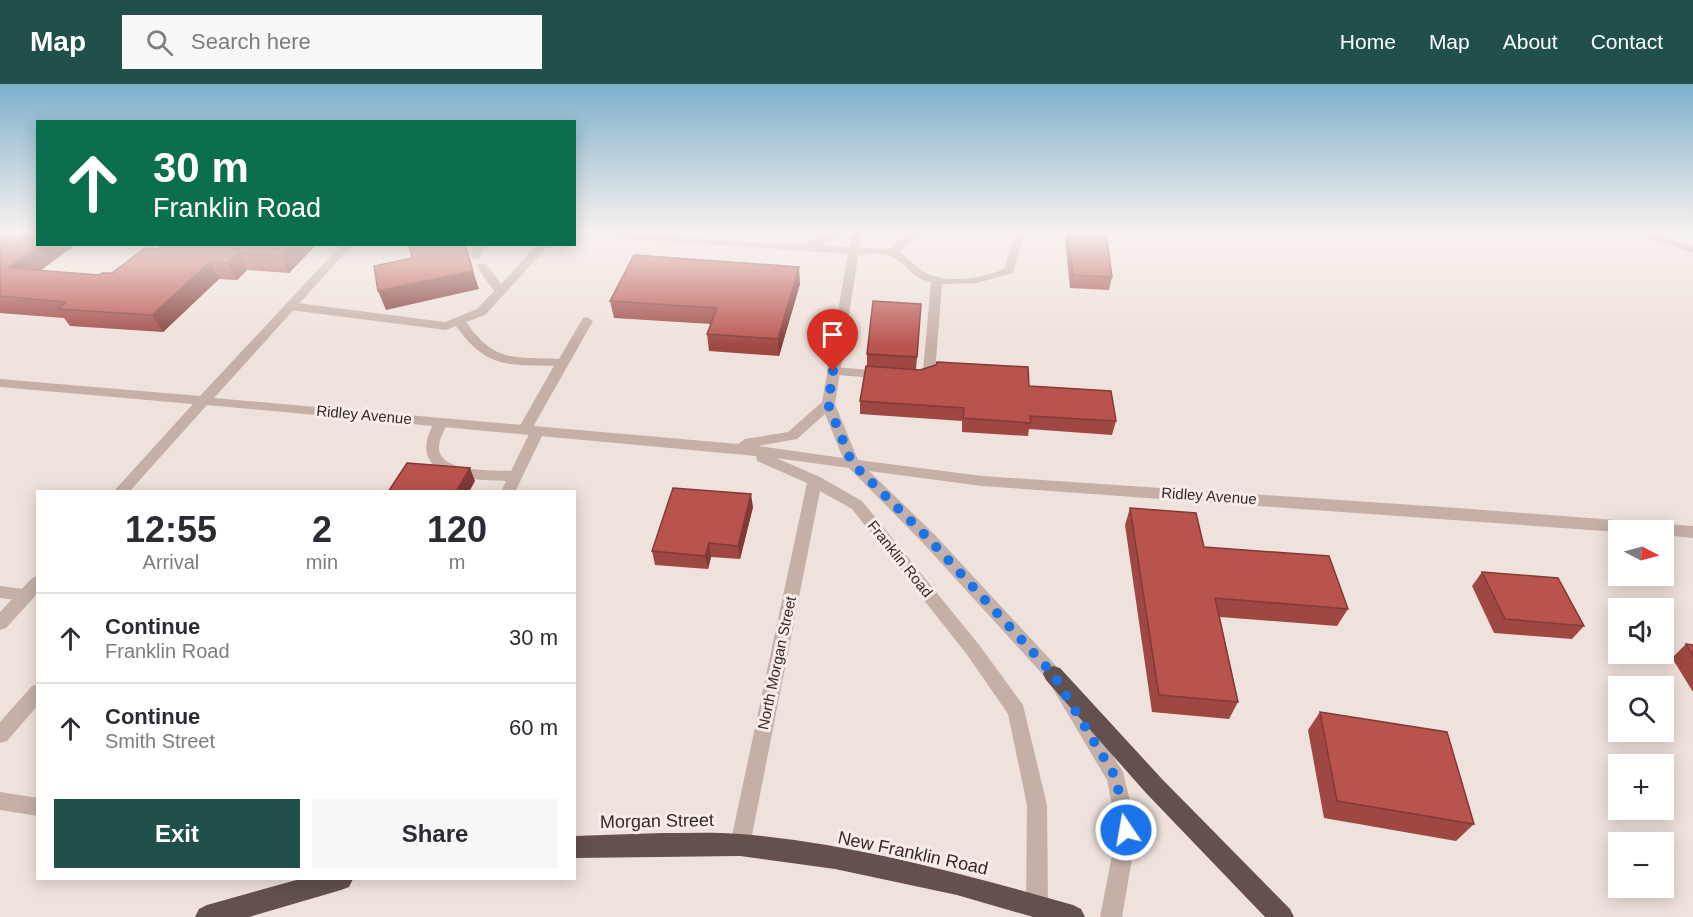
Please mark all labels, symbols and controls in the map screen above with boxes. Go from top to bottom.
search box [122,15,542,69]
text: Map [30,26,86,57]
icon: search [143,26,176,59]
text: Search here [191,29,311,54]
text: Home [1340,30,1396,53]
text: Map [1429,30,1470,53]
text: About [1503,30,1558,53]
text: Contact [1591,30,1663,53]
icon: ahead [54,144,132,222]
text: 30 m [153,144,249,191]
text: Franklin Road [153,193,321,223]
pin [807,309,858,371]
icon: arrive [816,318,849,351]
street label: Ridley Avenue [316,402,412,427]
street label: Ridley Avenue [1161,484,1257,507]
text: 12:55 [125,509,217,550]
text: 2 [312,509,332,550]
text: 120 [427,509,487,550]
street label: Franklin Road [864,517,936,600]
north arrow [1608,520,1674,586]
map controls [1608,520,1674,898]
text: Arrival [143,551,199,573]
text: min [306,551,338,573]
text: m [449,551,465,573]
street label: North Morgan Street [754,594,799,731]
button: sound [1608,598,1674,664]
text: Continue [105,614,200,639]
icon: ahead [54,622,87,655]
text: 30 m [509,625,558,650]
text: Franklin Road [105,640,230,662]
button: search [1608,676,1674,742]
text: Continue [105,704,200,729]
icon: ahead [54,712,87,745]
text: 60 m [509,715,558,740]
text: Smith Street [105,730,215,752]
button: + [1608,754,1674,820]
position arrow [1094,798,1158,862]
button: Exit [54,799,300,868]
button: Share [312,799,558,868]
street label: Morgan Street [600,810,714,832]
street label: New Franklin Road [836,827,990,879]
button: − [1608,832,1674,898]

